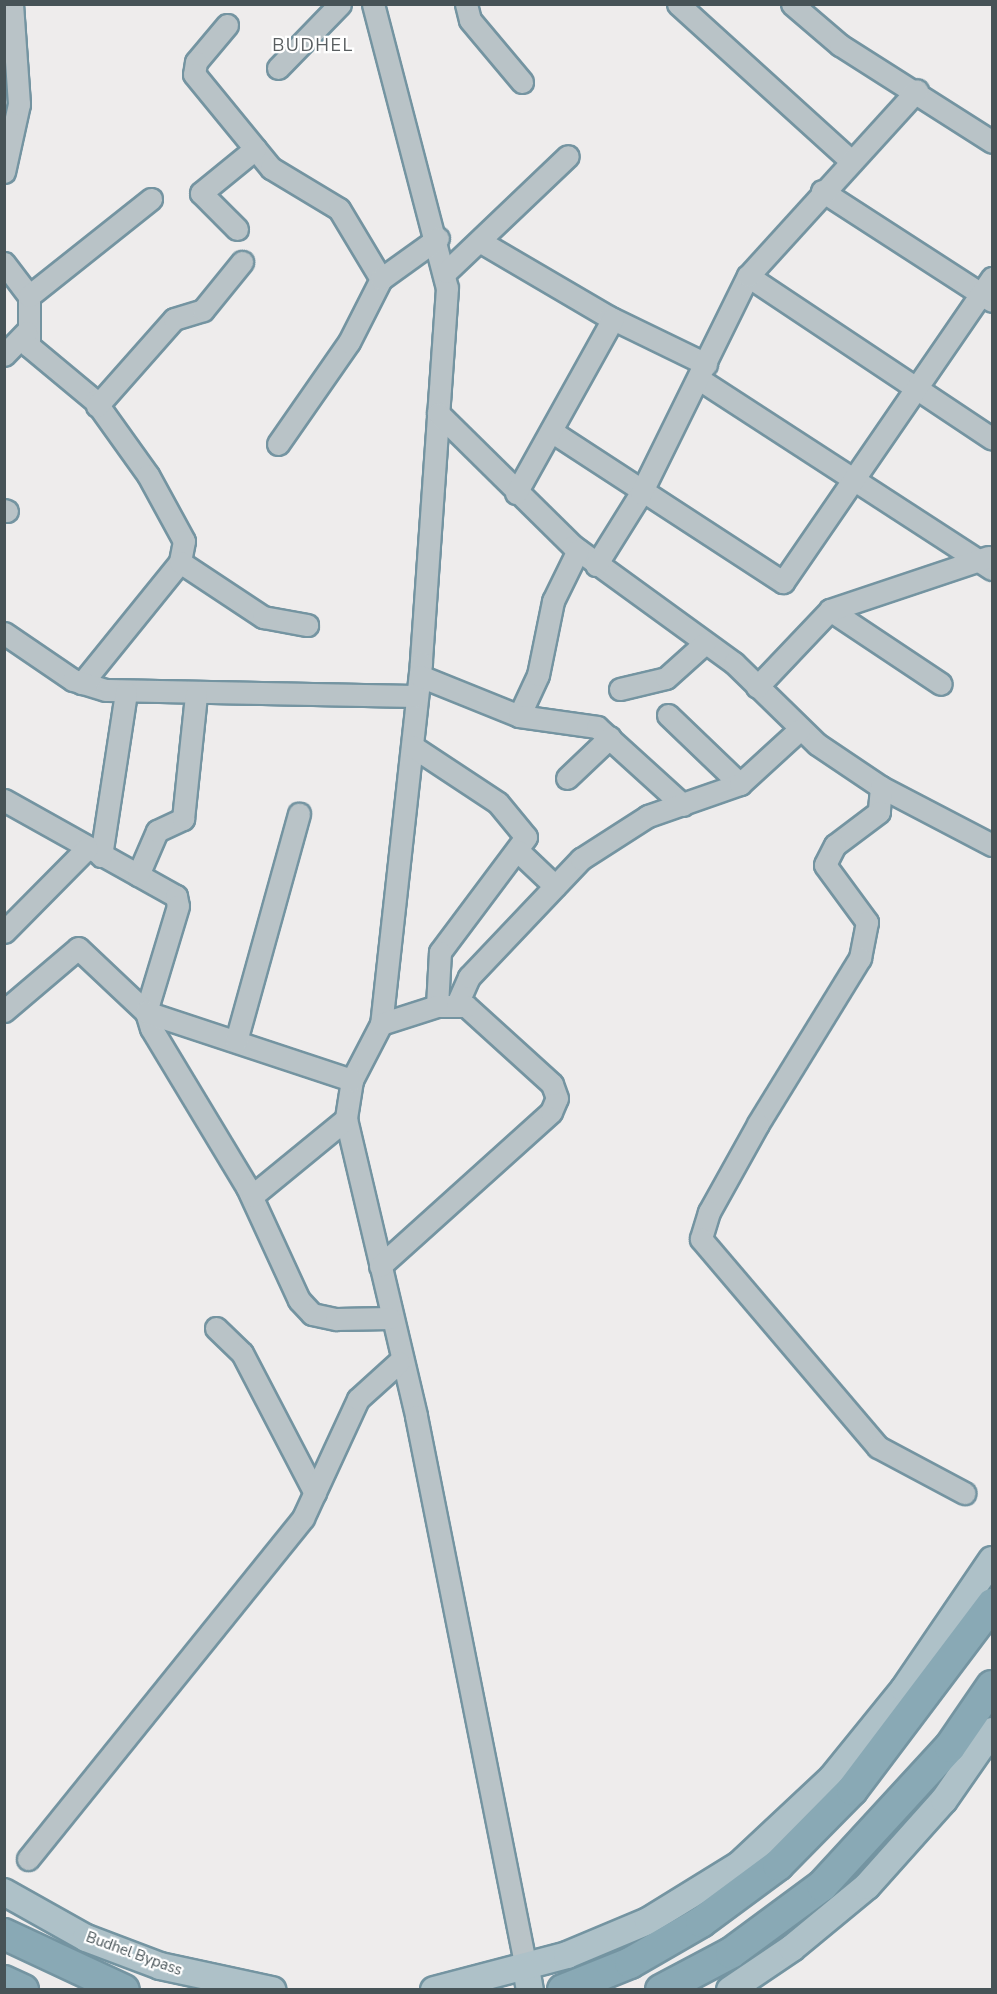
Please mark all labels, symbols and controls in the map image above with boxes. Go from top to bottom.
district label: BUDHEL [272,34,354,56]
street label: Budhel Bypass [83,1928,185,1980]

